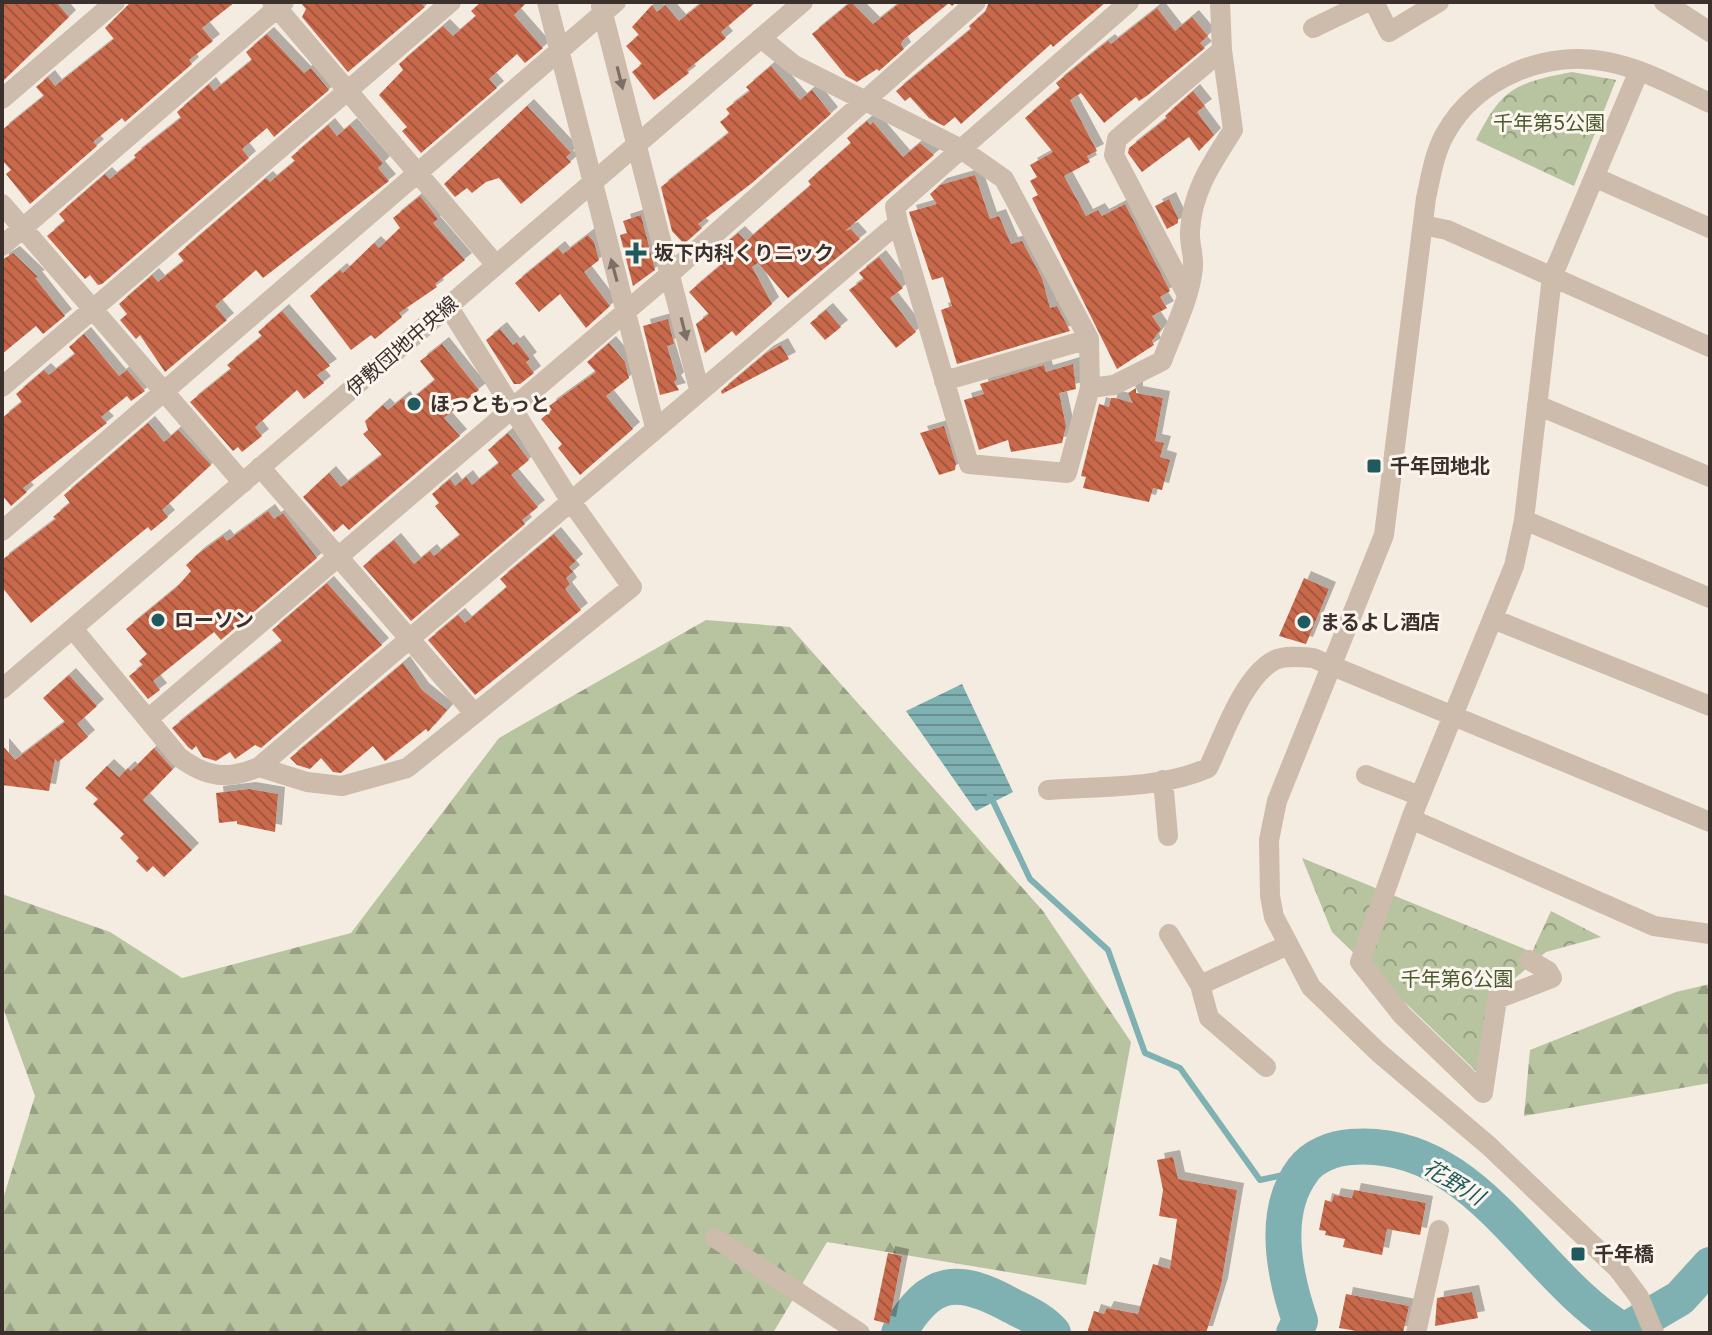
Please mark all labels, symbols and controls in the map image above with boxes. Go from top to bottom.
one-way arrow [614,65,626,90]
park label: 千年第5公園 [1493,111,1605,135]
place label: 坂下内科くりニック [654,241,834,265]
marker: 坂下内科くりニック [625,242,647,264]
one-way arrow [607,258,619,283]
street label: 伊敷団地中央線 [341,291,463,401]
one-way arrow [679,317,691,342]
place label: ほっともっと [430,392,550,416]
marker: ほっともっと [405,395,423,413]
place label: 千年団地北 [1390,454,1490,478]
marker: 千年団地北 [1365,457,1383,475]
place label: ローソン [174,608,254,632]
place label: まるよし酒店 [1320,610,1440,634]
marker: ローソン [149,611,167,629]
marker: まるよし酒店 [1295,613,1313,631]
park label: 千年第6公園 [1401,967,1513,991]
water label: 花野川 [1419,1154,1491,1211]
place label: 千年橋 [1594,1242,1654,1266]
marker: 千年橋 [1569,1245,1587,1263]

